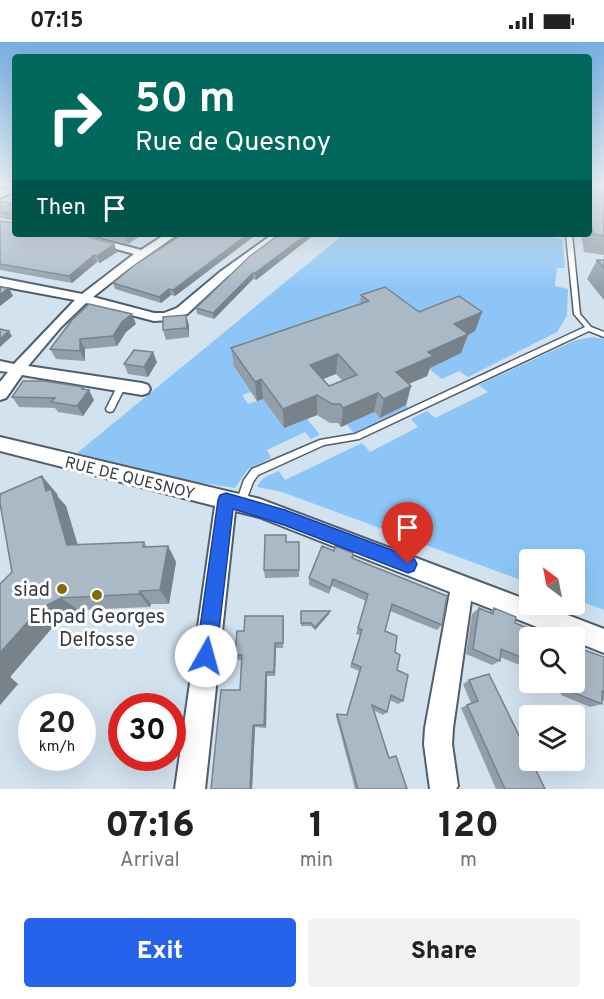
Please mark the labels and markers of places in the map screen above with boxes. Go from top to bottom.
pin [382,502,433,564]
place label: siad [13,578,50,604]
marker: siad [55,582,69,596]
marker: Ehpad Georges Delfosse [90,588,104,602]
place label: Ehpad Georges Delfosse [29,605,165,654]

